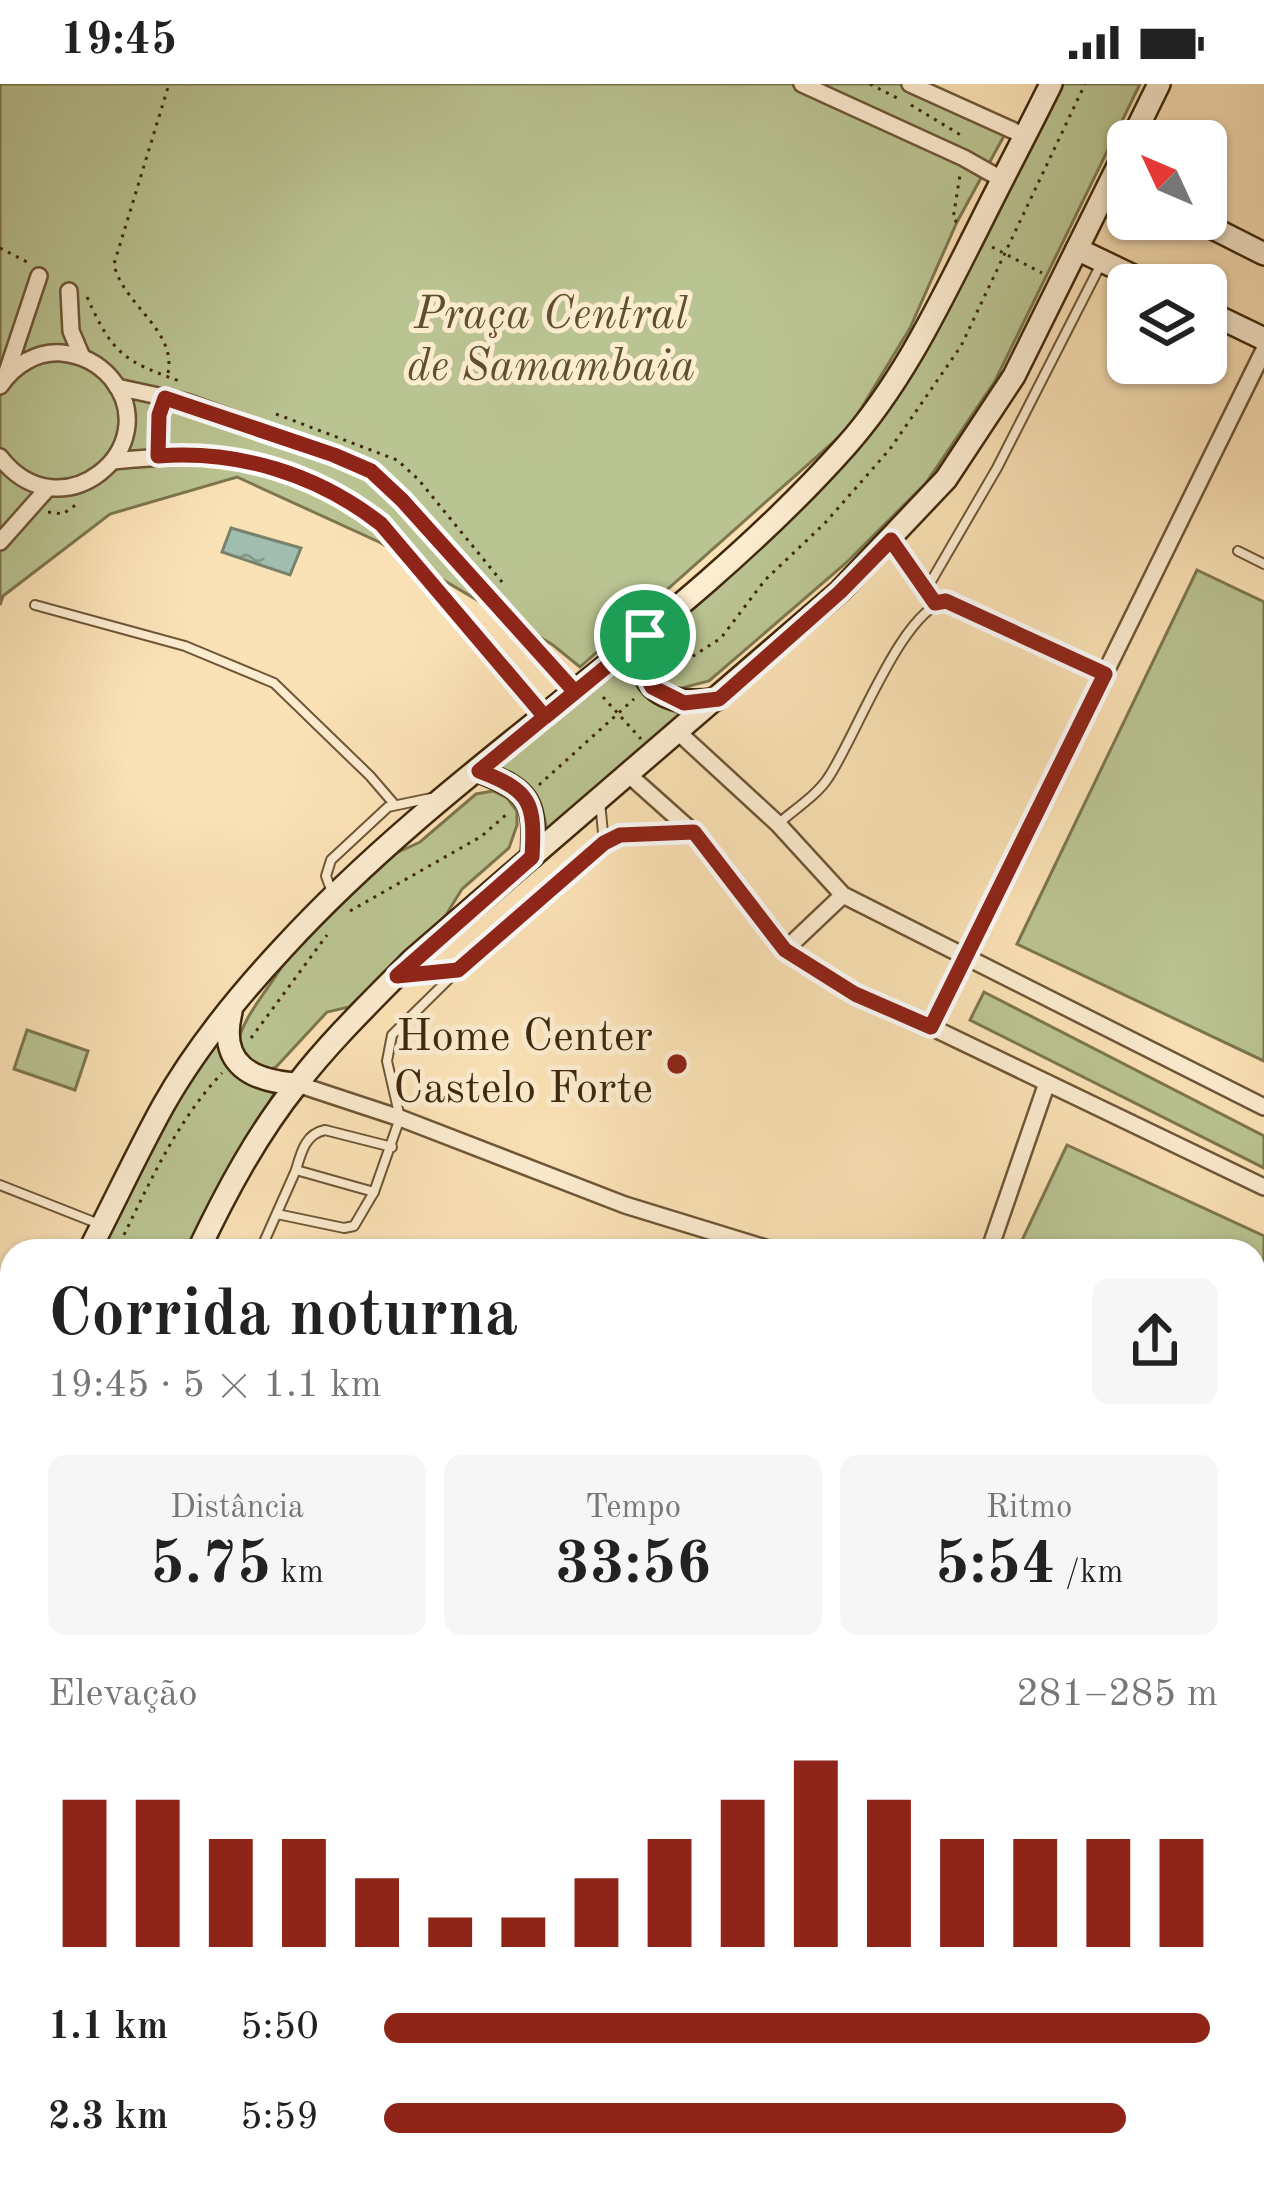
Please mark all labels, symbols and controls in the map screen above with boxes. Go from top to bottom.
text: 19:45 [60,19,177,64]
north arrow [1107,120,1227,240]
map controls [1107,120,1227,384]
button: layers [1107,264,1227,384]
park label: Praça Central de Samambaia [407,293,695,391]
pin [594,584,696,686]
icon: arrive [612,602,678,668]
place label: Home Center Castelo Forte [393,1016,653,1113]
marker: Home Center Castelo Forte [664,1051,690,1077]
button: share [1092,1278,1218,1404]
text: Corrida noturna [48,1284,518,1350]
text: 19:45 · 5 × 1.1 km [48,1366,382,1405]
text: Distância [170,1492,304,1525]
text: Tempo [585,1492,681,1525]
text: Ritmo [986,1492,1072,1525]
text: 5.75 [150,1536,271,1596]
text: 33:56 [555,1536,711,1596]
text: 5:54 [935,1536,1056,1596]
text: km [271,1557,324,1590]
text: /km [1056,1557,1123,1590]
text: Elevação [48,1675,198,1714]
text: 281–285 m [1016,1675,1218,1714]
text: 1.1 km [48,2008,168,2047]
text: 5:50 [240,2008,319,2047]
text: 2.3 km [48,2098,168,2137]
text: 5:59 [240,2098,319,2137]

